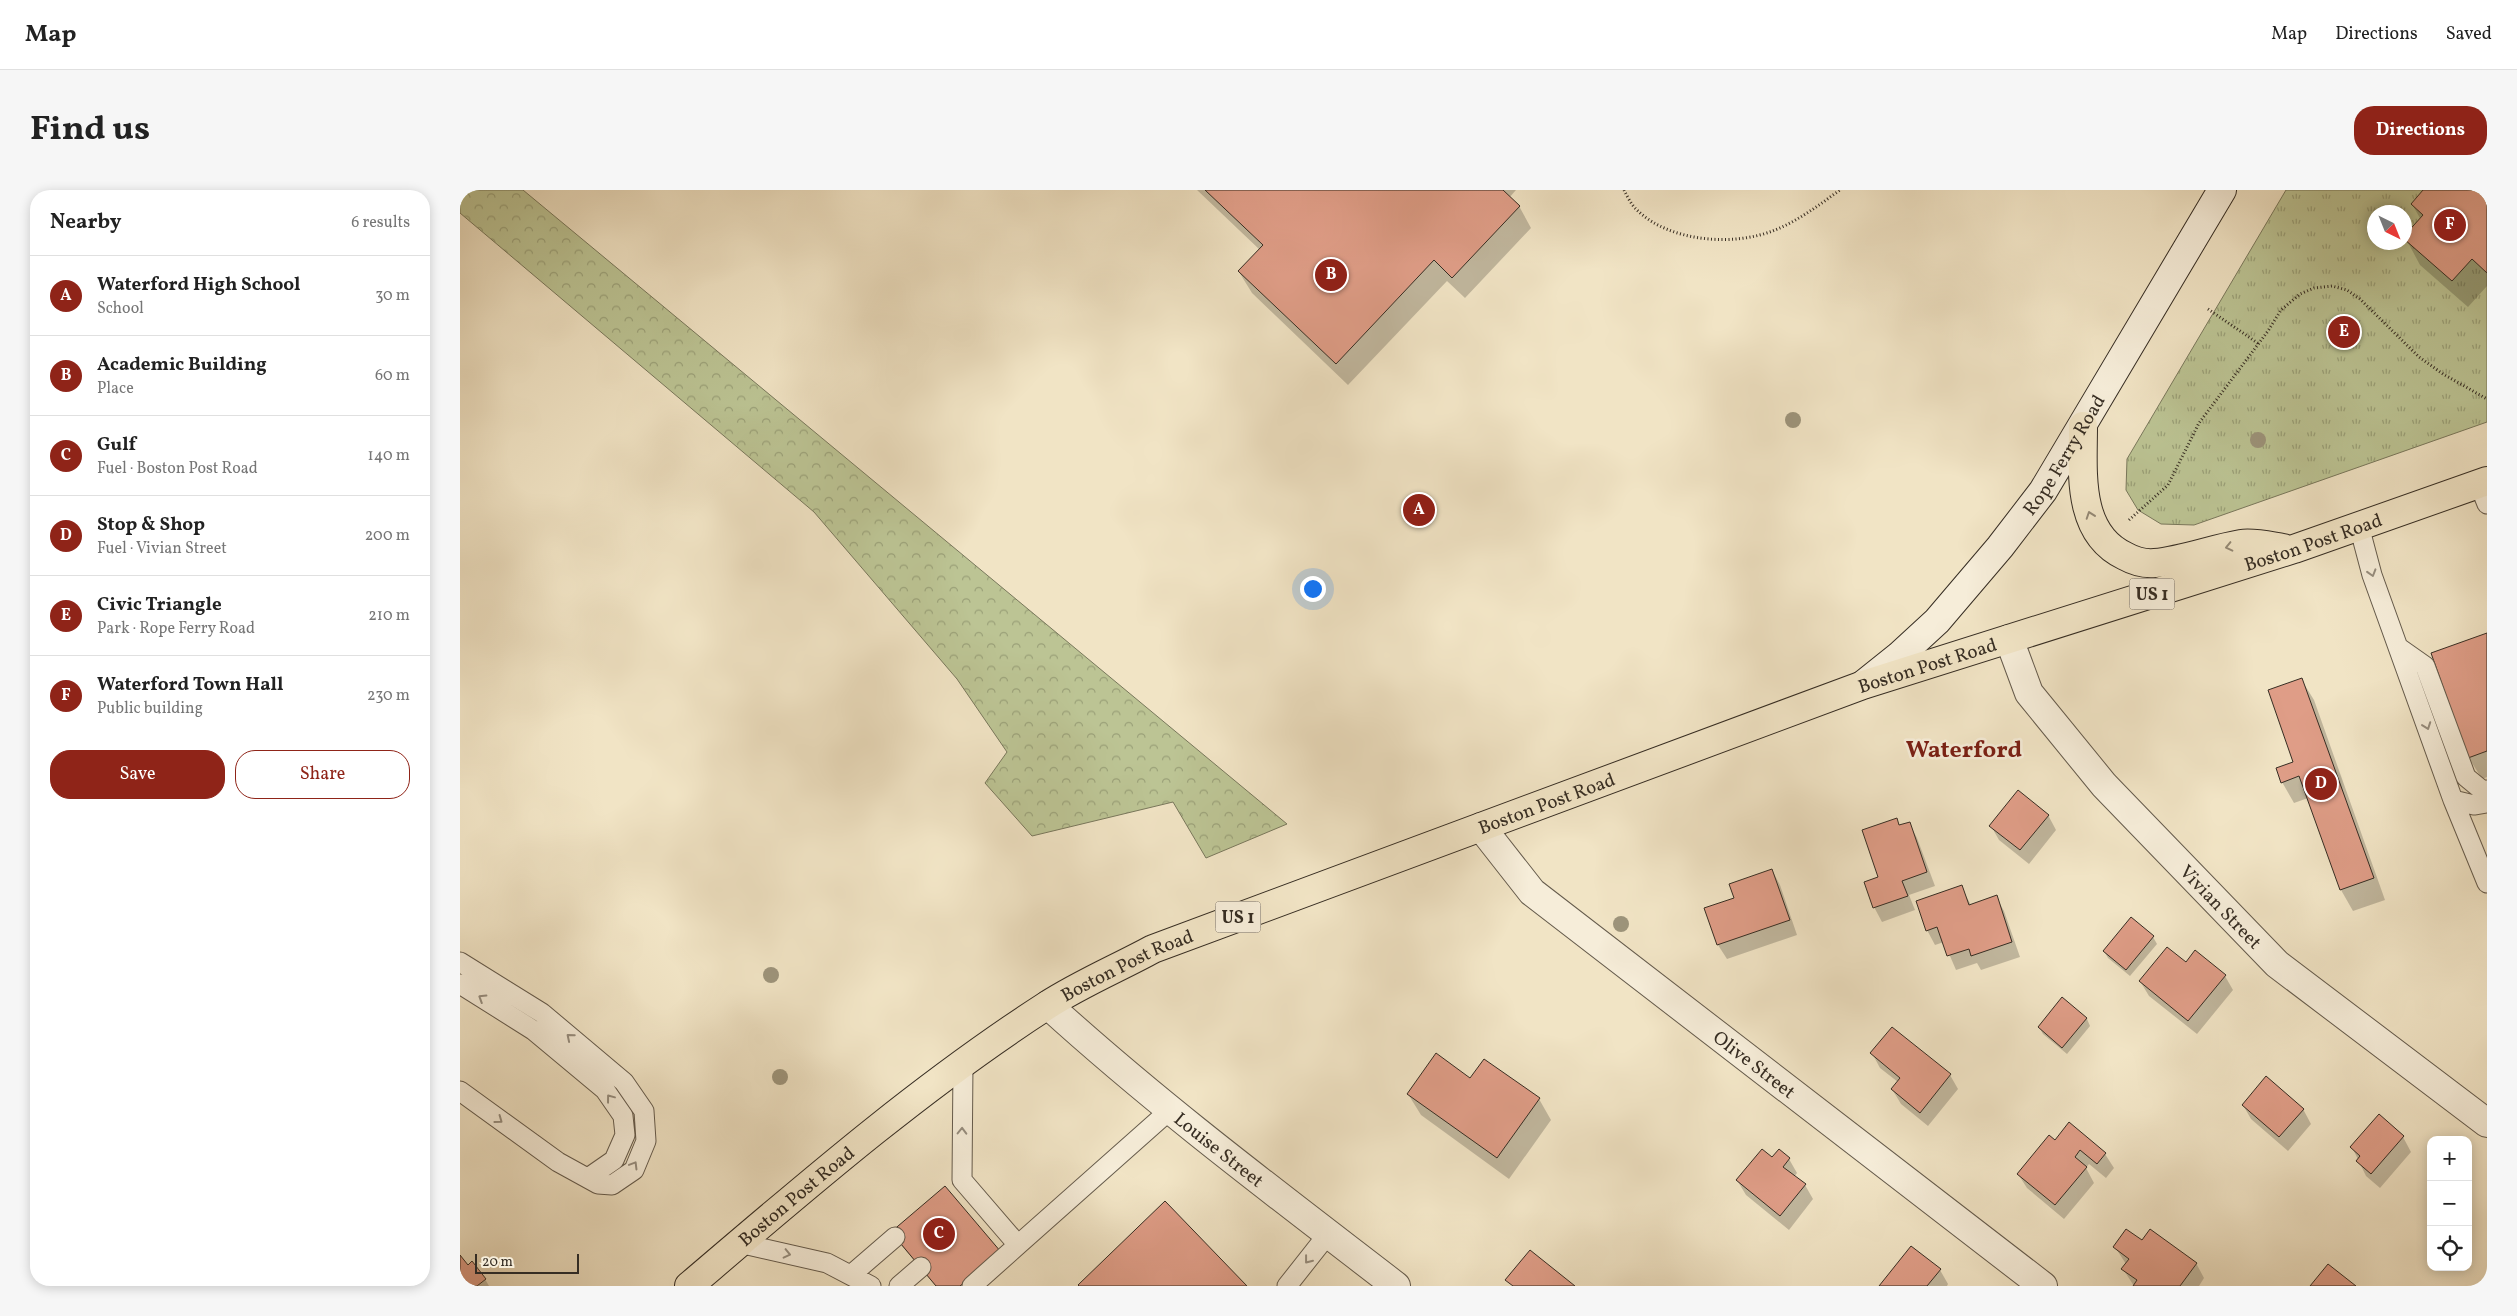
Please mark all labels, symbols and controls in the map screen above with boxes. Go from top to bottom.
text: Map [25,18,76,52]
text: Map [2271,22,2307,47]
text: Directions [2335,22,2418,47]
text: Saved [2446,22,2492,47]
text: Find us [30,106,150,154]
button: Directions [2354,106,2487,155]
north arrow [2367,205,2412,250]
pin: F [2434,206,2466,244]
text: Nearby [50,208,121,237]
text: 6 results [351,212,410,234]
pin: B [1315,256,1347,294]
text: Waterford High School [97,272,301,298]
text: A [60,285,72,307]
text: 30 m [375,285,410,307]
text: School [97,298,144,320]
pin: E [2328,313,2360,351]
text: Academic Building [97,352,267,378]
text: B [61,365,71,387]
text: 60 m [375,365,410,387]
text: Place [97,378,134,400]
street label: Rope Ferry Road [2018,390,2112,522]
text: Gulf [97,432,136,458]
text: C [61,445,71,467]
text: 140 m [368,445,410,467]
text: Fuel · Boston Post Road [97,458,258,480]
pin: A [1403,491,1435,529]
street label: Boston Post Road [2241,508,2386,579]
one-way arrow [2086,511,2096,520]
text: Stop & Shop [97,512,205,538]
text: D [60,525,72,547]
text: 200 m [365,525,410,547]
text: Fuel · Vivian Street [97,538,227,560]
one-way arrow [2224,541,2233,552]
one-way arrow [2366,569,2376,577]
your location [1300,576,1326,602]
road number: US 1 [2130,578,2174,609]
text: Civic Triangle [97,592,222,618]
text: E [61,605,71,627]
text: 210 m [368,605,410,627]
text: Park · Rope Ferry Road [97,618,255,640]
street label: Boston Post Road [1855,633,2000,701]
text: Waterford Town Hall [97,672,283,698]
text: F [61,685,71,707]
text: 230 m [367,685,410,707]
text: Public building [97,698,203,720]
one-way arrow [2421,721,2431,730]
district label: Waterford [1906,734,2023,768]
button: Save [50,750,225,799]
button: Share [235,750,410,799]
pin: D [2305,765,2337,803]
street label: Boston Post Road [1475,767,1619,842]
street label: Vivian Street [2173,860,2267,956]
road number: US 1 [1216,902,1260,932]
street label: Boston Post Road [1057,924,1197,1009]
one-way arrow [479,995,488,1005]
street label: Olive Street [1707,1025,1801,1106]
one-way arrow [567,1033,576,1042]
one-way arrow [607,1094,616,1103]
street label: Louise Street [1168,1107,1269,1195]
one-way arrow [494,1114,503,1123]
one-way arrow [957,1127,967,1134]
map controls [2427,1136,2472,1271]
button: + [2427,1136,2472,1181]
street label: Boston Post Road [734,1141,861,1253]
one-way arrow [628,1161,638,1170]
button: − [2427,1181,2472,1226]
pin: C [923,1215,955,1253]
button: locate [2427,1226,2472,1271]
one-way arrow [782,1248,791,1259]
scale bar [475,1251,579,1274]
text: 20 m [482,1253,513,1272]
one-way arrow [1305,1254,1313,1263]

